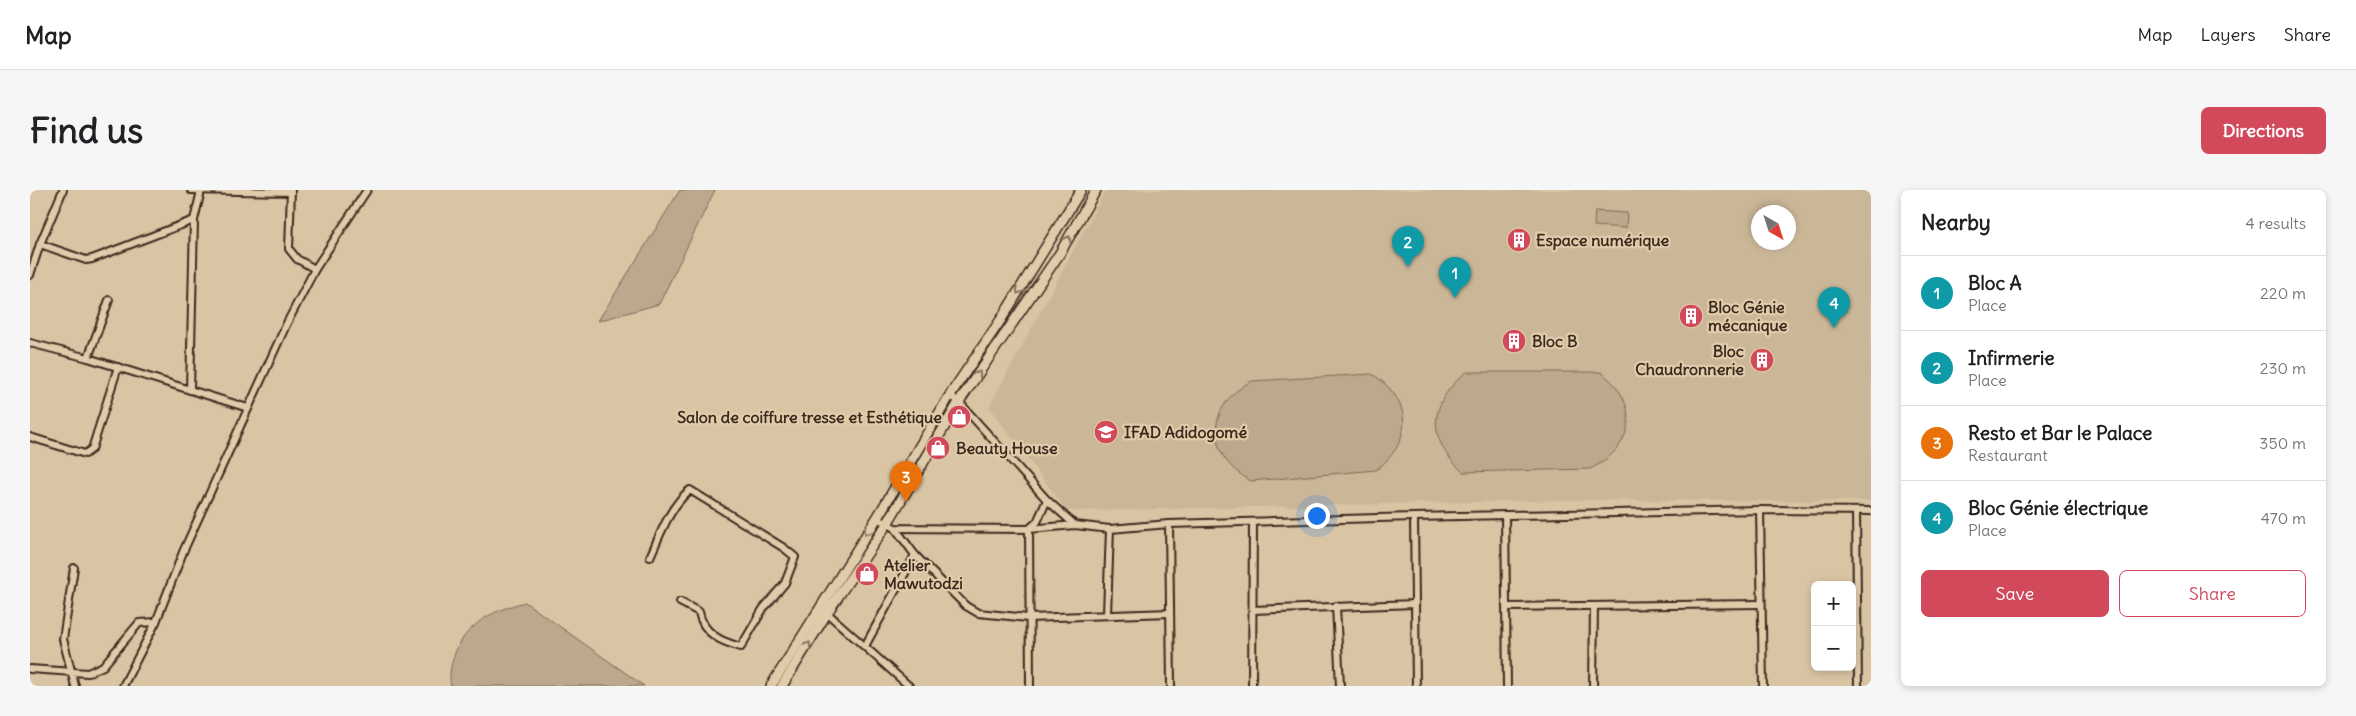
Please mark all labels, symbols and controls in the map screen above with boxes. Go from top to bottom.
text: Map [25,20,72,50]
text: Map [2137,23,2172,46]
text: Layers [2200,23,2256,46]
text: Share [2284,23,2331,46]
button: Directions [2201,107,2326,154]
text: Find us [30,108,143,152]
north arrow [1751,205,1796,250]
text: Nearby [1921,209,1991,236]
text: 4 results [2245,213,2306,233]
pin: 2 [1392,226,1424,267]
building icon: Espace numérique [1506,227,1532,253]
place label: Espace numérique [1536,230,1670,251]
one-way arrow [1062,235,1072,244]
pin: 1 [1439,257,1471,298]
text: Bloc A [1968,271,2022,295]
text: 1 [1934,283,1940,303]
text: 220 m [2260,283,2306,303]
one-way arrow [1016,286,1025,295]
pin: 4 [1818,287,1850,328]
text: Place [1968,295,2007,315]
place label: Bloc Génie mécanique [1708,297,1788,336]
building icon: Bloc Génie mécanique [1678,303,1704,329]
building icon: Bloc B [1501,328,1527,354]
place label: Bloc B [1532,331,1578,351]
place label: Bloc Chaudronnerie [1635,341,1744,379]
text: Infirmerie [1968,346,2054,370]
building icon: Bloc Chaudronnerie [1749,347,1775,373]
text: 2 [1933,358,1941,378]
text: 230 m [2260,358,2306,378]
one-way arrow [972,370,981,380]
text: Place [1968,370,2007,390]
shop icon: Salon de coiffure tresse et Esthétique [946,404,972,430]
place label: Salon de coiffure tresse et Esthétique [677,407,942,428]
school or university icon: IFAD Adidogomé [1093,419,1119,445]
text: Resto et Bar le Palace [1968,421,2152,445]
place label: IFAD Adidogomé [1124,422,1247,443]
text: 3 [1932,433,1942,453]
text: 350 m [2259,433,2306,453]
shop icon: Beauty House [925,435,951,461]
place label: Beauty House [956,438,1058,459]
text: Restaurant [1968,445,2048,465]
pin: 3 [890,461,922,502]
text: Bloc Génie électrique [1968,496,2148,520]
your location [1304,503,1330,529]
text: 4 [1932,508,1942,528]
text: 470 m [2261,508,2306,528]
text: Place [1968,520,2007,540]
one-way arrow [864,527,874,536]
place label: Atelier Mawutodzi [884,555,963,593]
shop icon: Atelier Mawutodzi [854,561,880,587]
button: Save [1921,570,2109,617]
button: Share [2119,570,2306,617]
map controls [1811,581,1856,671]
button: + [1811,581,1856,626]
button: − [1811,626,1856,671]
one-way arrow [801,641,811,650]

